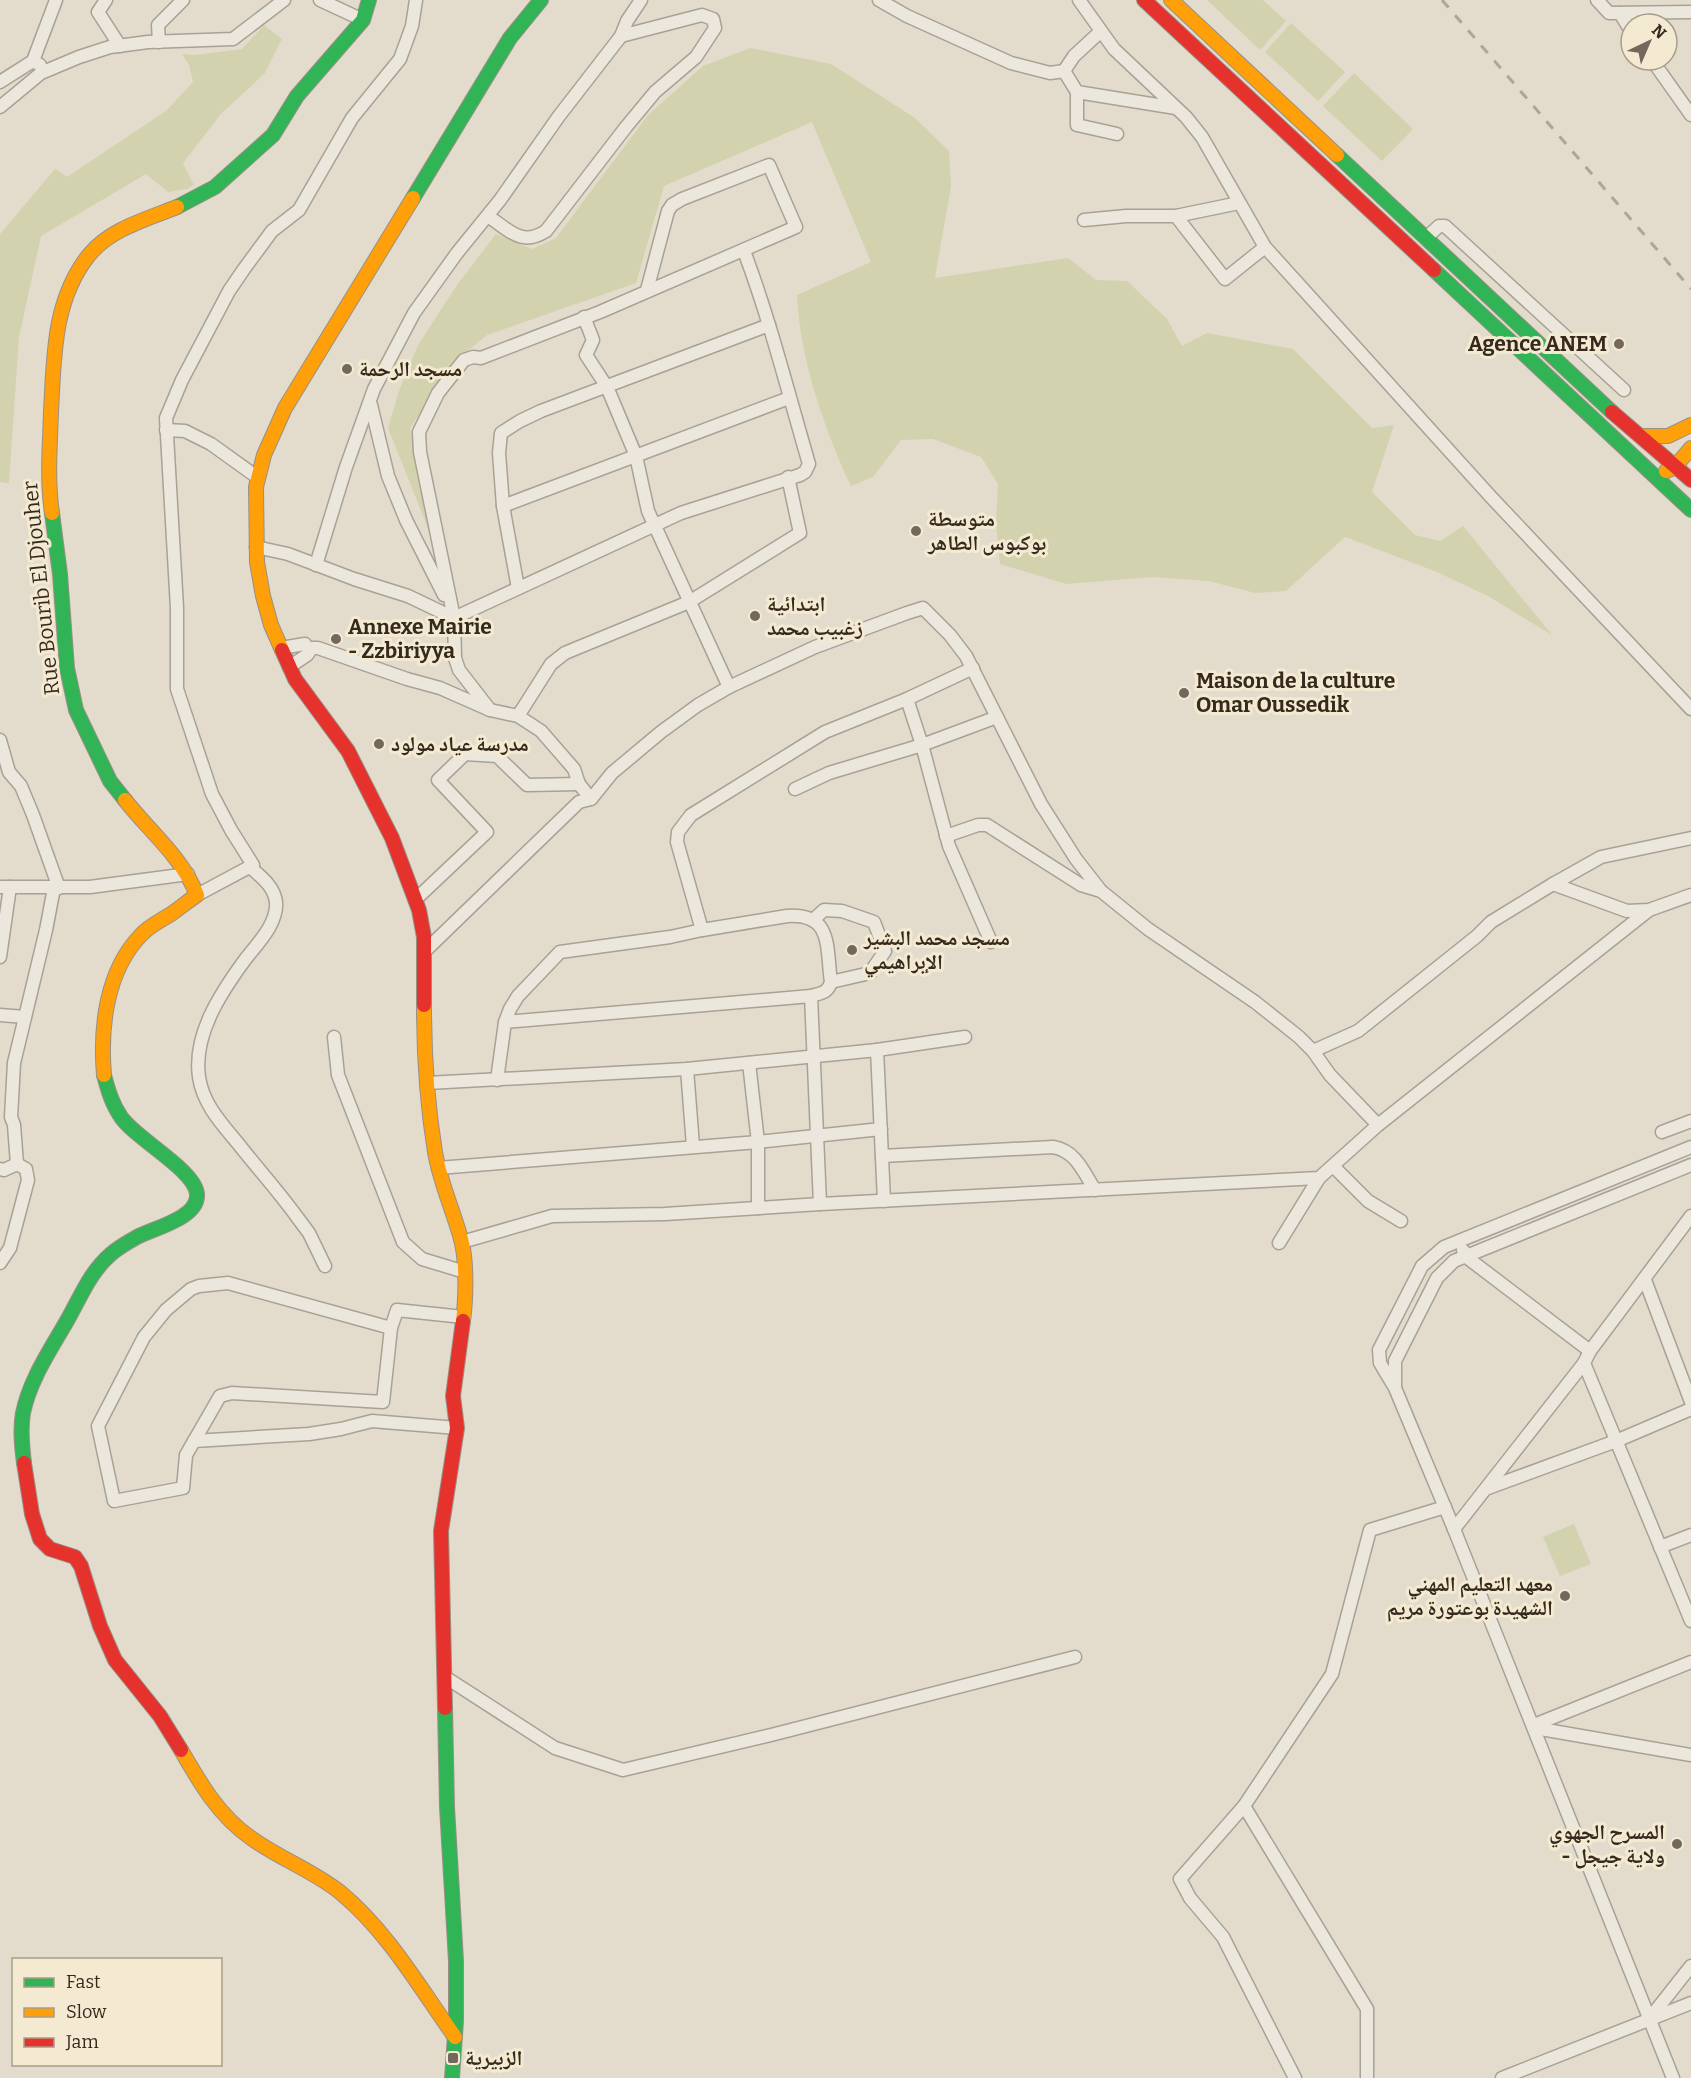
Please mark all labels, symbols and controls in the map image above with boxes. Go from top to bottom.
north arrow [1619,12,1679,72]
text: N [1648,20,1670,43]
place label: Agence ANEM [1468,331,1607,357]
marker: Agence ANEM [1612,337,1626,351]
place label: مسجد الرحمة [359,356,462,382]
marker: مسجد الرحمة [340,362,354,376]
street label: Rue Bourib El Djouher [17,480,65,696]
place label: متوسطة بوكبوس الطاهر [927,506,1046,556]
marker: متوسطة بوكبوس الطاهر [909,524,923,538]
place label: ابتدائية زغبيب محمد [767,591,863,641]
marker: ابتدائية زغبيب محمد [748,609,762,623]
place label: Annexe Mairie - Zzbiriyya [348,614,492,664]
marker: Annexe Mairie - Zzbiriyya [329,632,343,646]
place label: Maison de la culture Omar Oussedik [1196,668,1395,718]
marker: Maison de la culture Omar Oussedik [1177,686,1191,700]
place label: مدرسة عياد مولود [391,731,529,757]
marker: مدرسة عياد مولود [372,737,386,751]
place label: مسجد محمد البشير الإبراهيمي [863,925,1010,978]
marker: مسجد محمد البشير الإبراهيمي [845,943,859,957]
place label: معهد التعليم المهني الشهيدة بوعتورة مريم [1387,1571,1553,1622]
marker: معهد التعليم المهني الشهيدة بوعتورة مريم [1558,1589,1572,1603]
place label: المسرح الجهوي - ولاية جيجل [1549,1819,1665,1869]
marker: المسرح الجهوي - ولاية جيجل [1670,1837,1684,1851]
legend [12,1958,222,2066]
text: Fast [66,1971,101,1993]
text: Slow [66,2001,107,2023]
text: Jam [65,2031,99,2053]
place label: الزبيرية [465,2045,522,2071]
marker: الزبيرية [446,2051,460,2065]

